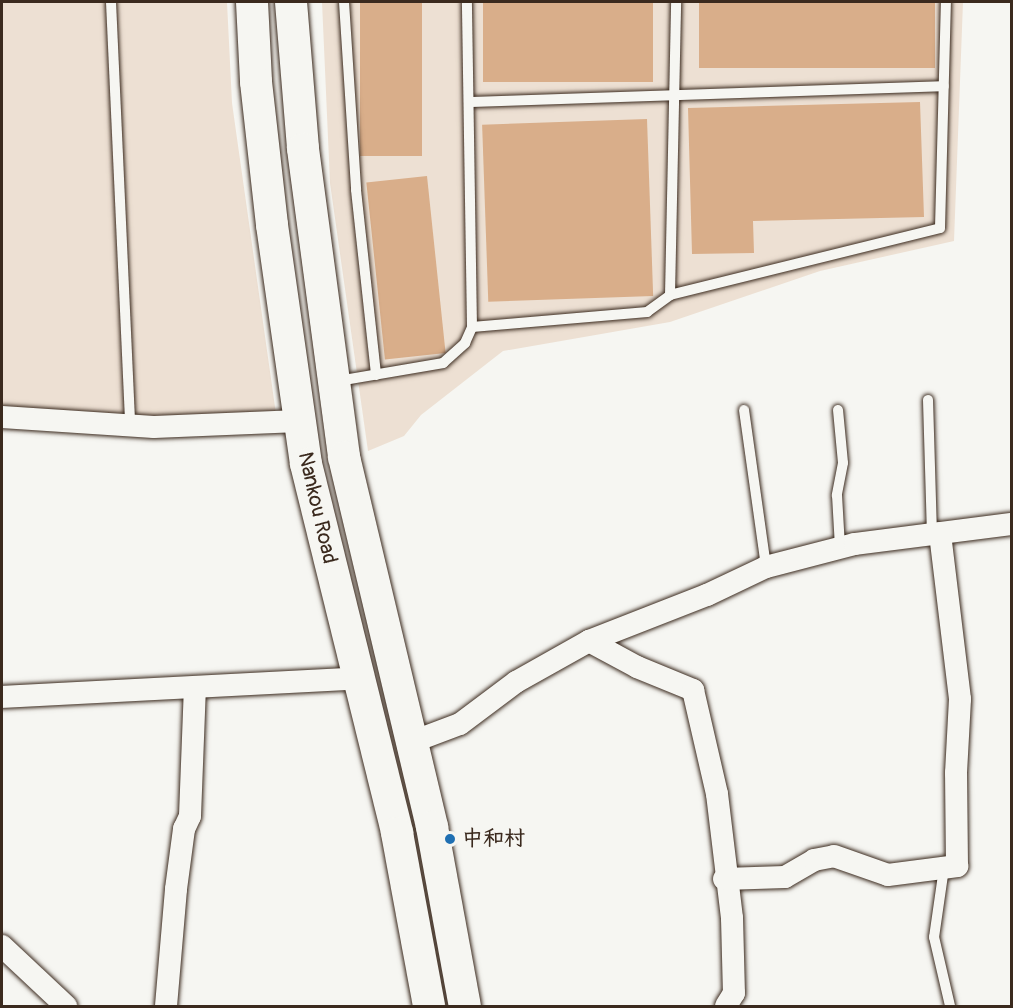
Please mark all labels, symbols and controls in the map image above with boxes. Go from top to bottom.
street label: Nankou Road [292,450,342,566]
place label: 中和村 [462,826,525,852]
marker: 中和村 [443,832,457,846]

